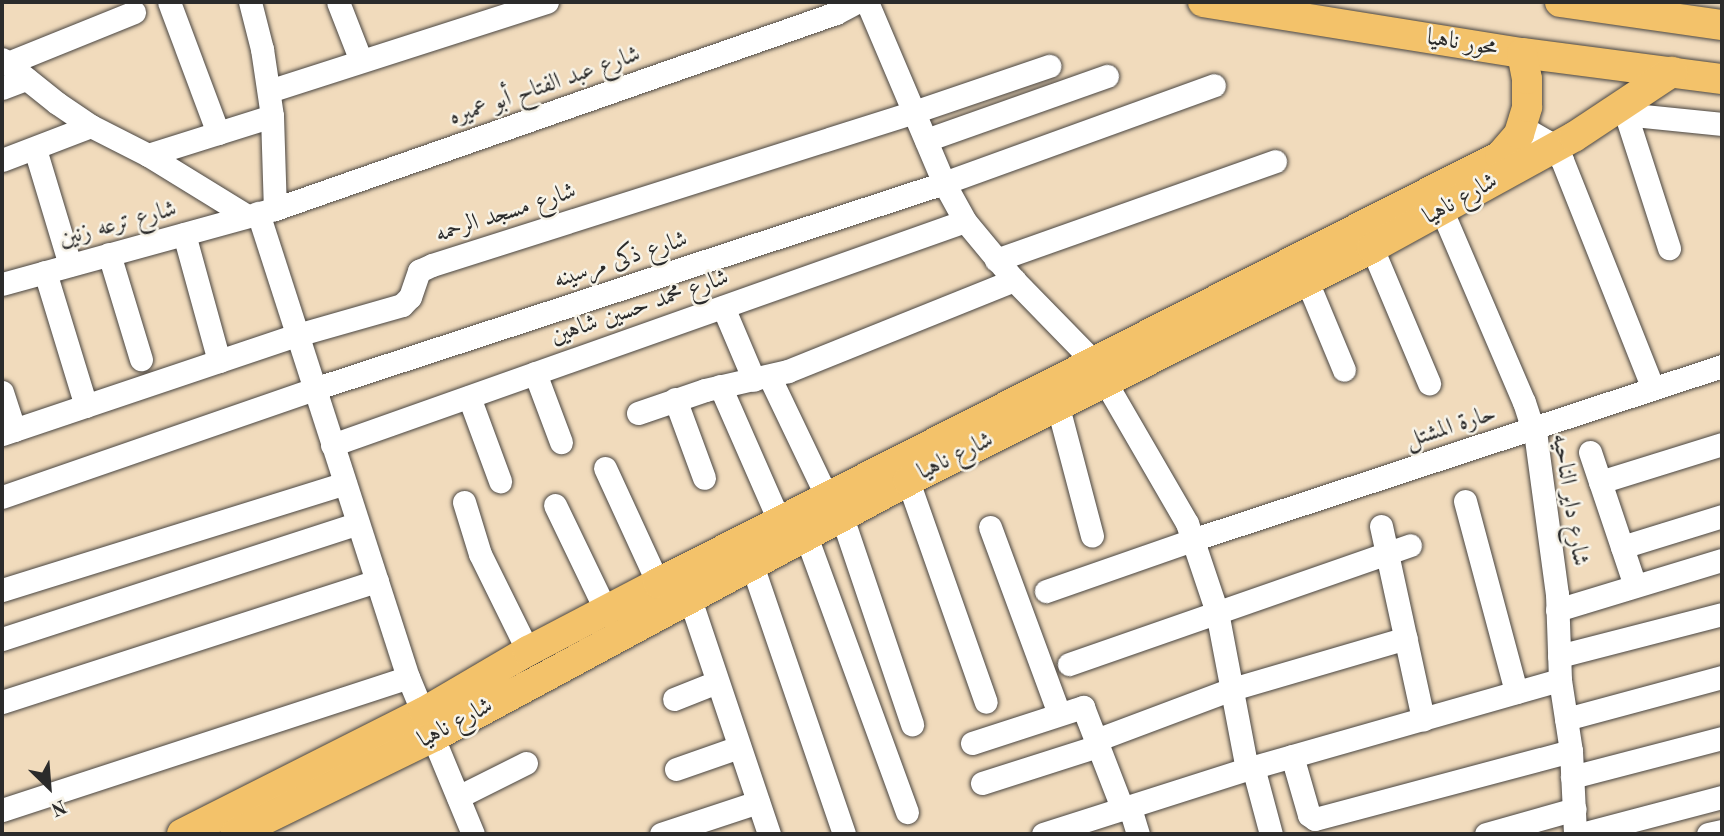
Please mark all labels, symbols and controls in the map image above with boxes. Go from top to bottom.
street label: محور ناهيا [1425,24,1499,64]
street label: شارع عبد الفتاح أبو عميره [446,41,644,133]
street label: شارع ناهيا [1419,168,1503,232]
street label: شارع مسجد الرحمه [432,178,580,250]
street label: شارع ترعه زنين [56,195,180,255]
street label: شارع ذكى مرسينه [551,226,691,296]
street label: شارع محمد حسين شاهين [547,264,733,352]
street label: حارة المشتل [1402,400,1500,456]
street label: شارع ناهيا [913,426,999,488]
street label: شارع داير الناحيه [1544,432,1594,568]
street label: شارع ناهيا [414,692,498,756]
north arrow [14,752,84,822]
text: N [47,795,69,818]

